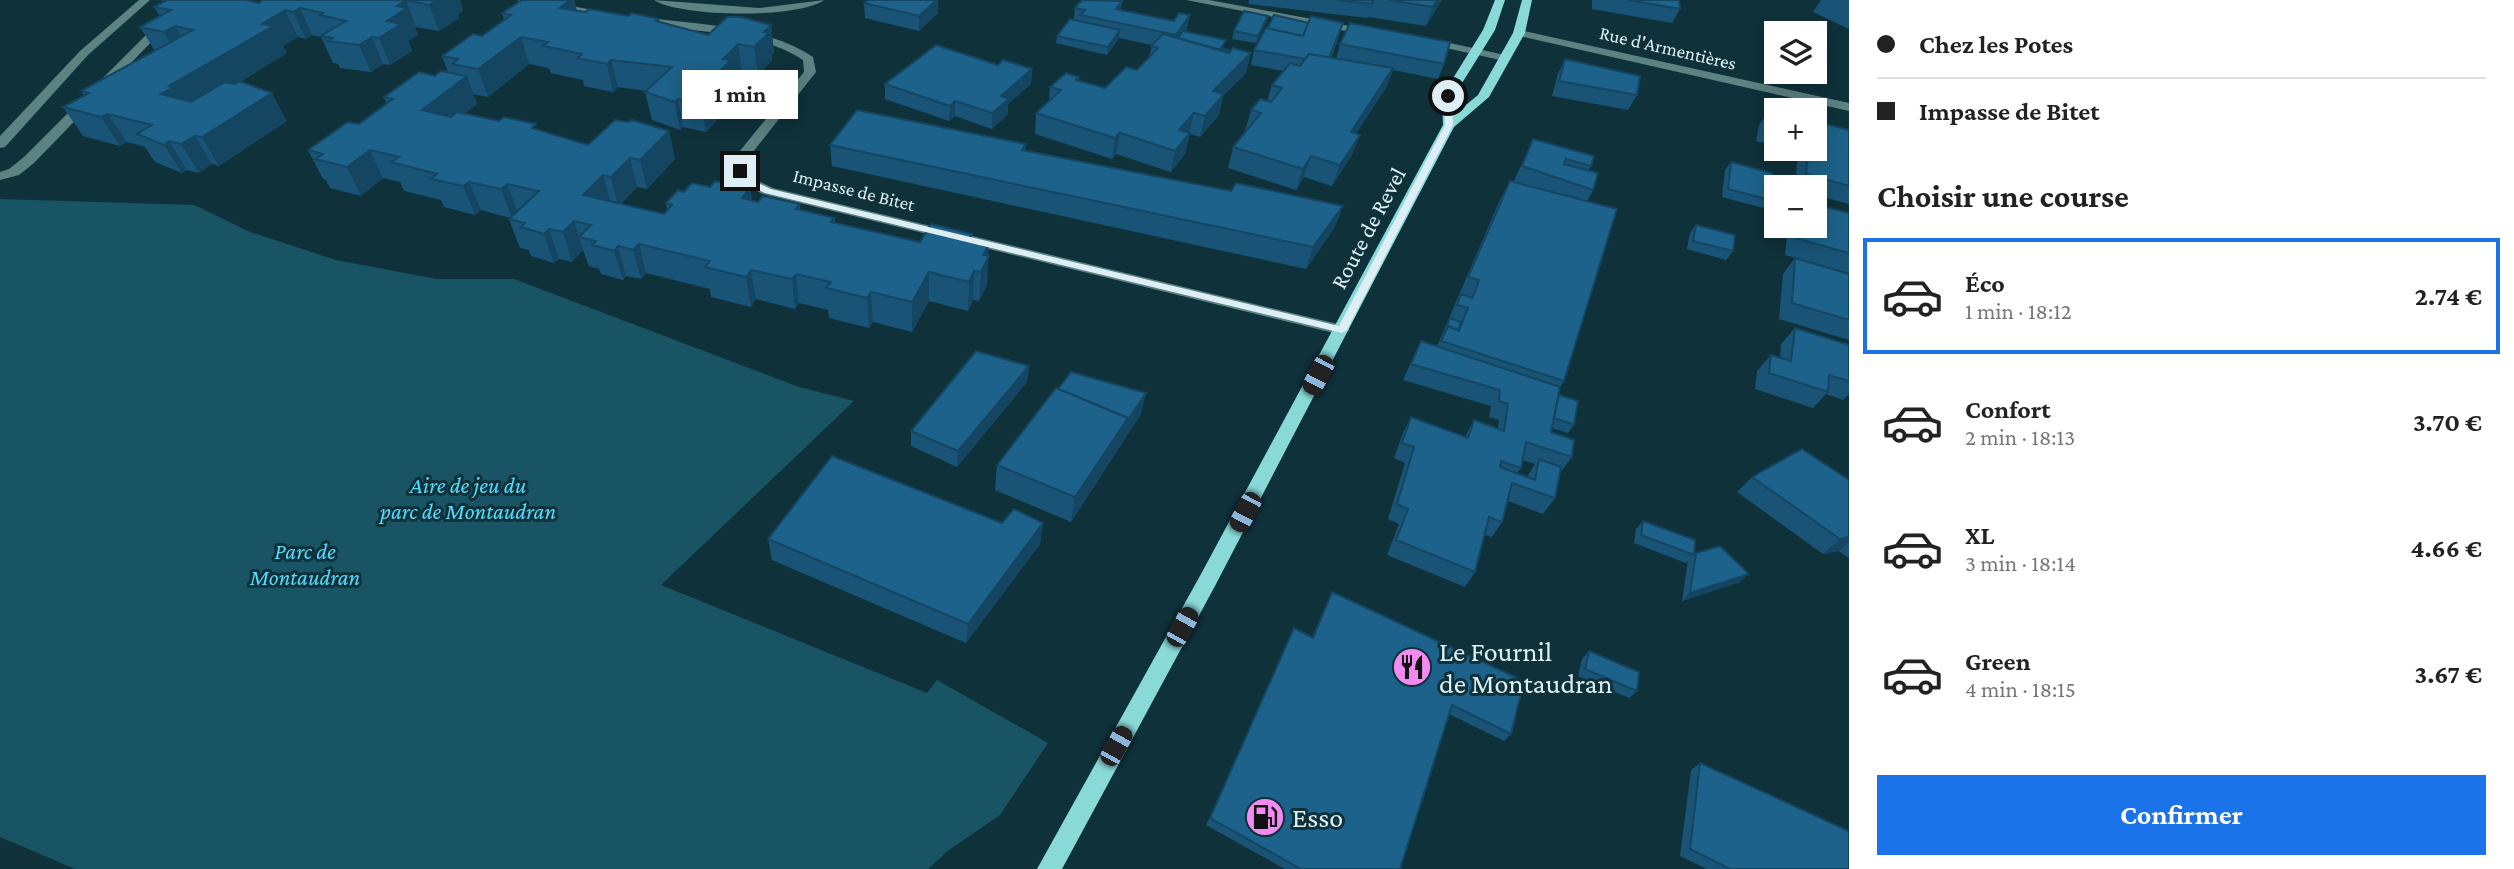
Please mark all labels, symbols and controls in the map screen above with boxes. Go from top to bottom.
map controls [1764,21,1827,238]
button: layers [1764,21,1827,84]
street label: Rue d'Armentières [1598,22,1738,74]
text: Chez les Potes [1919,30,2073,59]
callout: 1 min [682,69,798,118]
route start [1432,80,1464,112]
text: 1 min [714,81,766,107]
text: Impasse de Bitet [1919,97,2100,126]
button: + [1764,98,1827,161]
route end [724,155,756,187]
street label: Route de Revel [1325,163,1411,293]
street label: Impasse de Bitet [791,165,918,215]
button: − [1764,175,1827,238]
text: Choisir une course [1877,178,2129,214]
icon: car [1881,265,1944,328]
text: Éco [1965,269,2005,298]
text: 2.74 € [2415,282,2482,311]
text: 1 min · 18:12 [1965,298,2072,324]
car [1299,352,1338,398]
icon: car [1881,391,1944,454]
text: Confort [1965,395,2051,424]
text: 3.70 € [2413,408,2482,437]
text: 2 min · 18:13 [1965,424,2075,450]
park label: Aire de jeu du parc de Montaudran [378,472,556,524]
car [1226,489,1265,535]
icon: car [1881,517,1944,580]
text: XL [1965,521,1994,550]
text: 4.66 € [2411,534,2482,563]
park label: Parc de Montaudran [249,538,360,590]
text: 3 min · 18:14 [1965,550,2076,576]
car [1163,604,1202,650]
place label: Le Fournil de Montaudran [1439,636,1613,699]
icon: car [1881,643,1944,706]
restaurant icon: Le Fournil de Montaudran [1391,646,1433,688]
text: Green [1965,647,2031,676]
text: 3.67 € [2415,660,2482,689]
text: 4 min · 18:15 [1965,676,2076,702]
car [1097,723,1136,769]
button: Confirmer [1877,775,2486,855]
fuel station icon: Esso [1244,796,1286,838]
place label: Esso [1292,802,1343,833]

